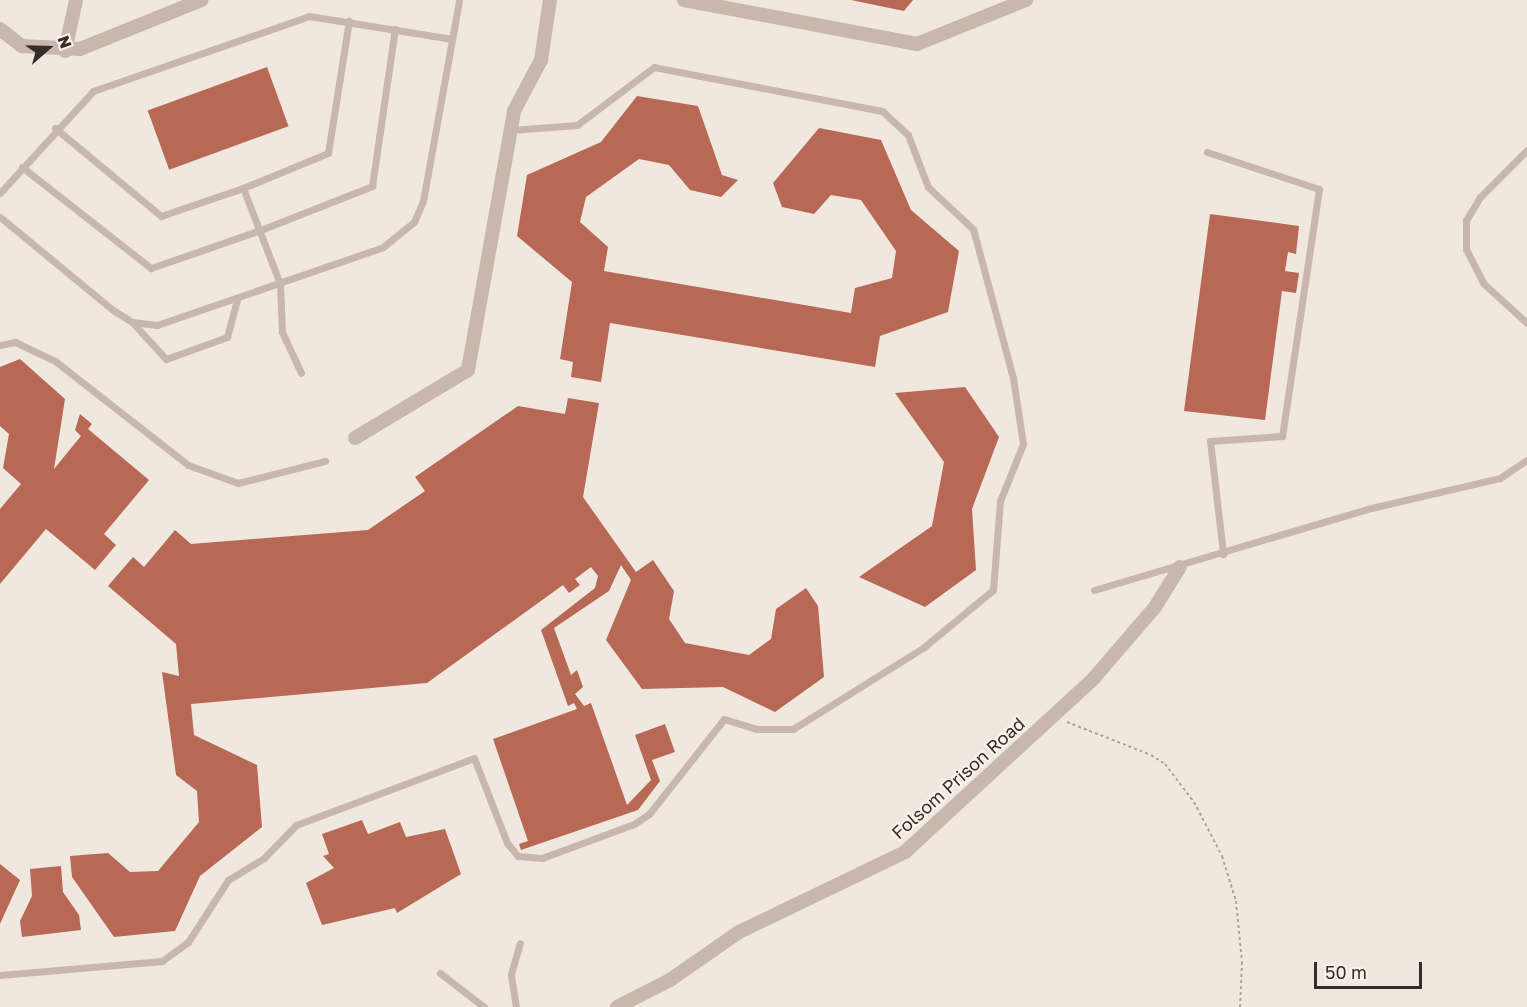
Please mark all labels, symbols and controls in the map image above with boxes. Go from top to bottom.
north arrow [18,18,78,78]
text: N [53,33,76,51]
street label: Folsom Prison Road [887,713,1029,843]
scale bar [1317,950,1425,988]
text: 50 m [1325,961,1367,983]

